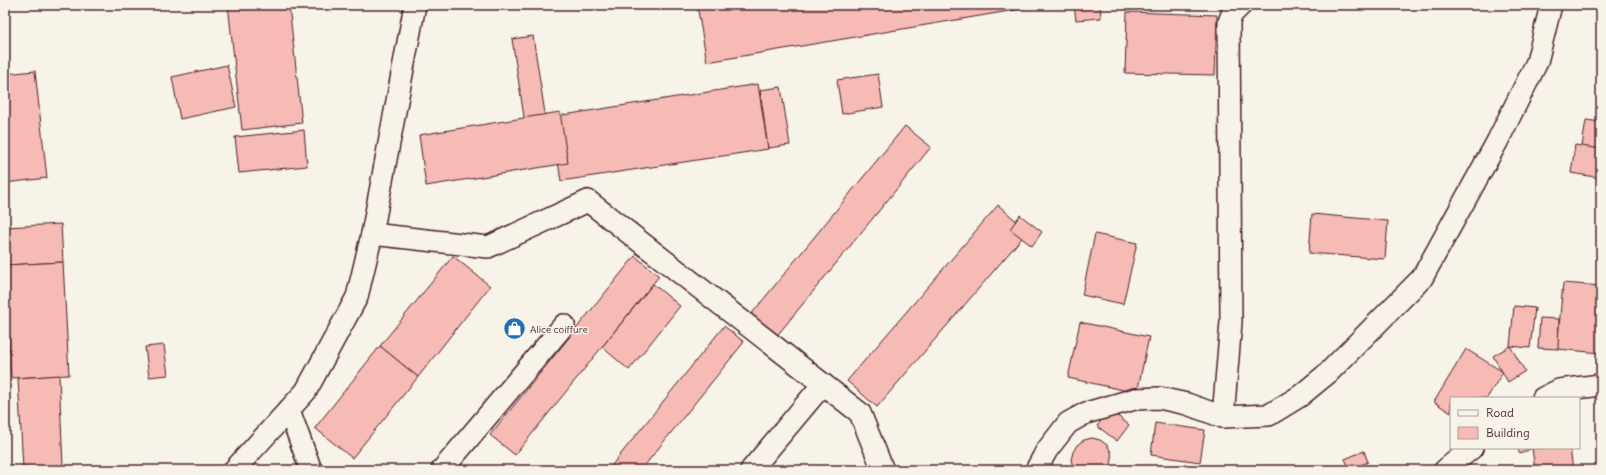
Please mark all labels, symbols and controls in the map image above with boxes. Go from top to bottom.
shop icon: Alice coiffure [502,316,528,342]
place label: Alice coiffure [530,323,588,336]
legend [1450,397,1580,449]
text: Road [1486,405,1514,420]
text: Building [1486,425,1530,440]

